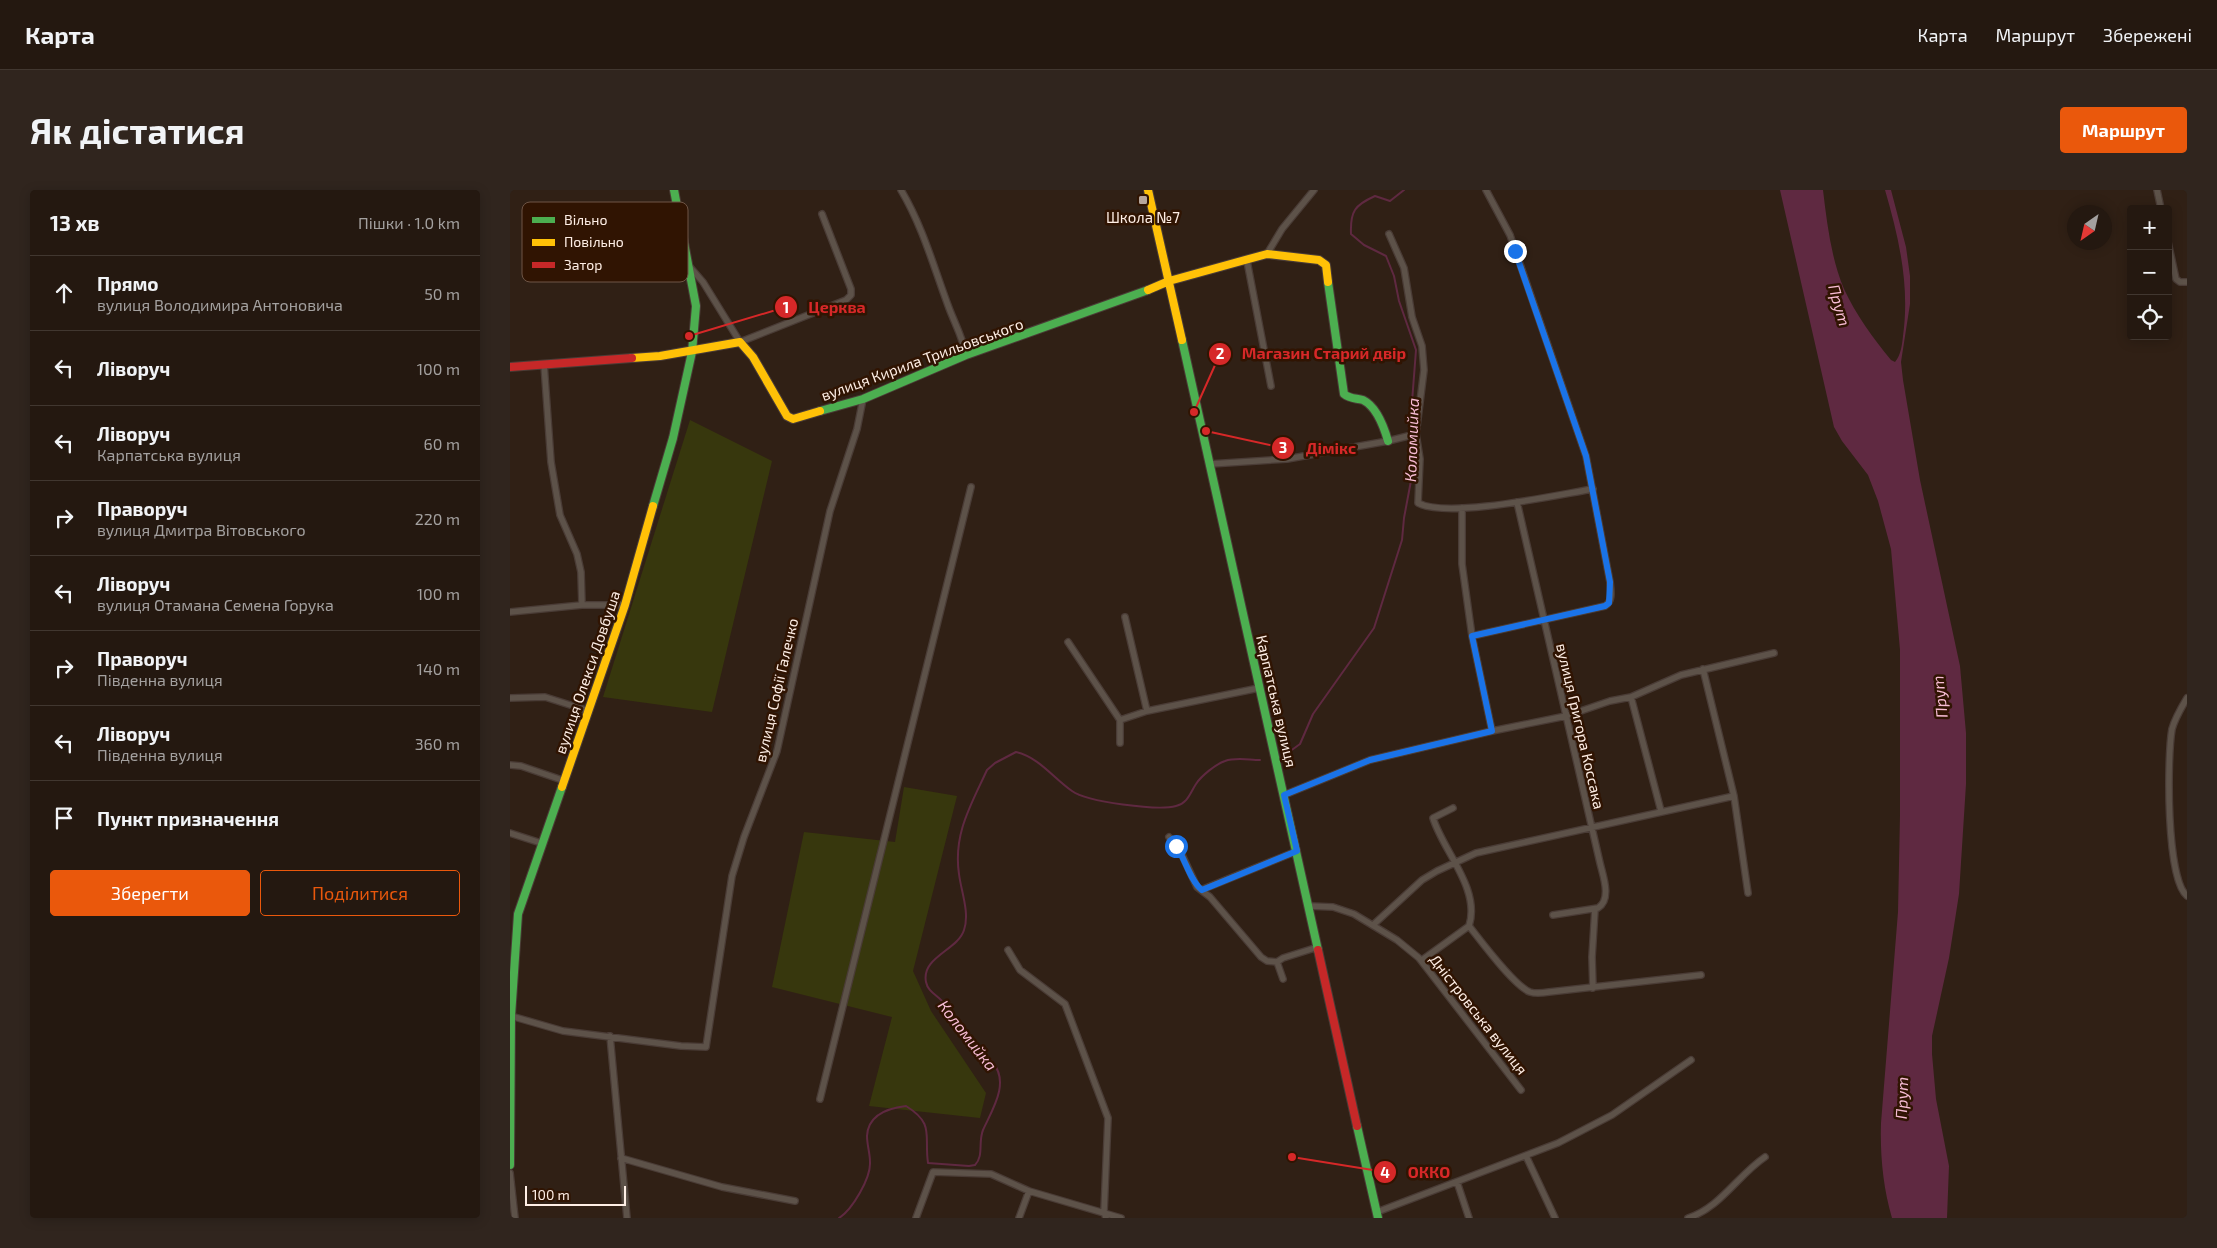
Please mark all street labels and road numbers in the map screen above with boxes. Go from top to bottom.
street label: вулиця Кирила Трильовського [818,314,1026,405]
street label: вулиця Олекси Довбуша [551,588,624,756]
street label: вулиця Софії Галечко [751,616,802,764]
street label: Карпатська вулиця [1252,633,1301,769]
street label: вулиця Григора Коссака [1552,641,1609,811]
street label: Дністровська вулиця [1426,950,1532,1078]

